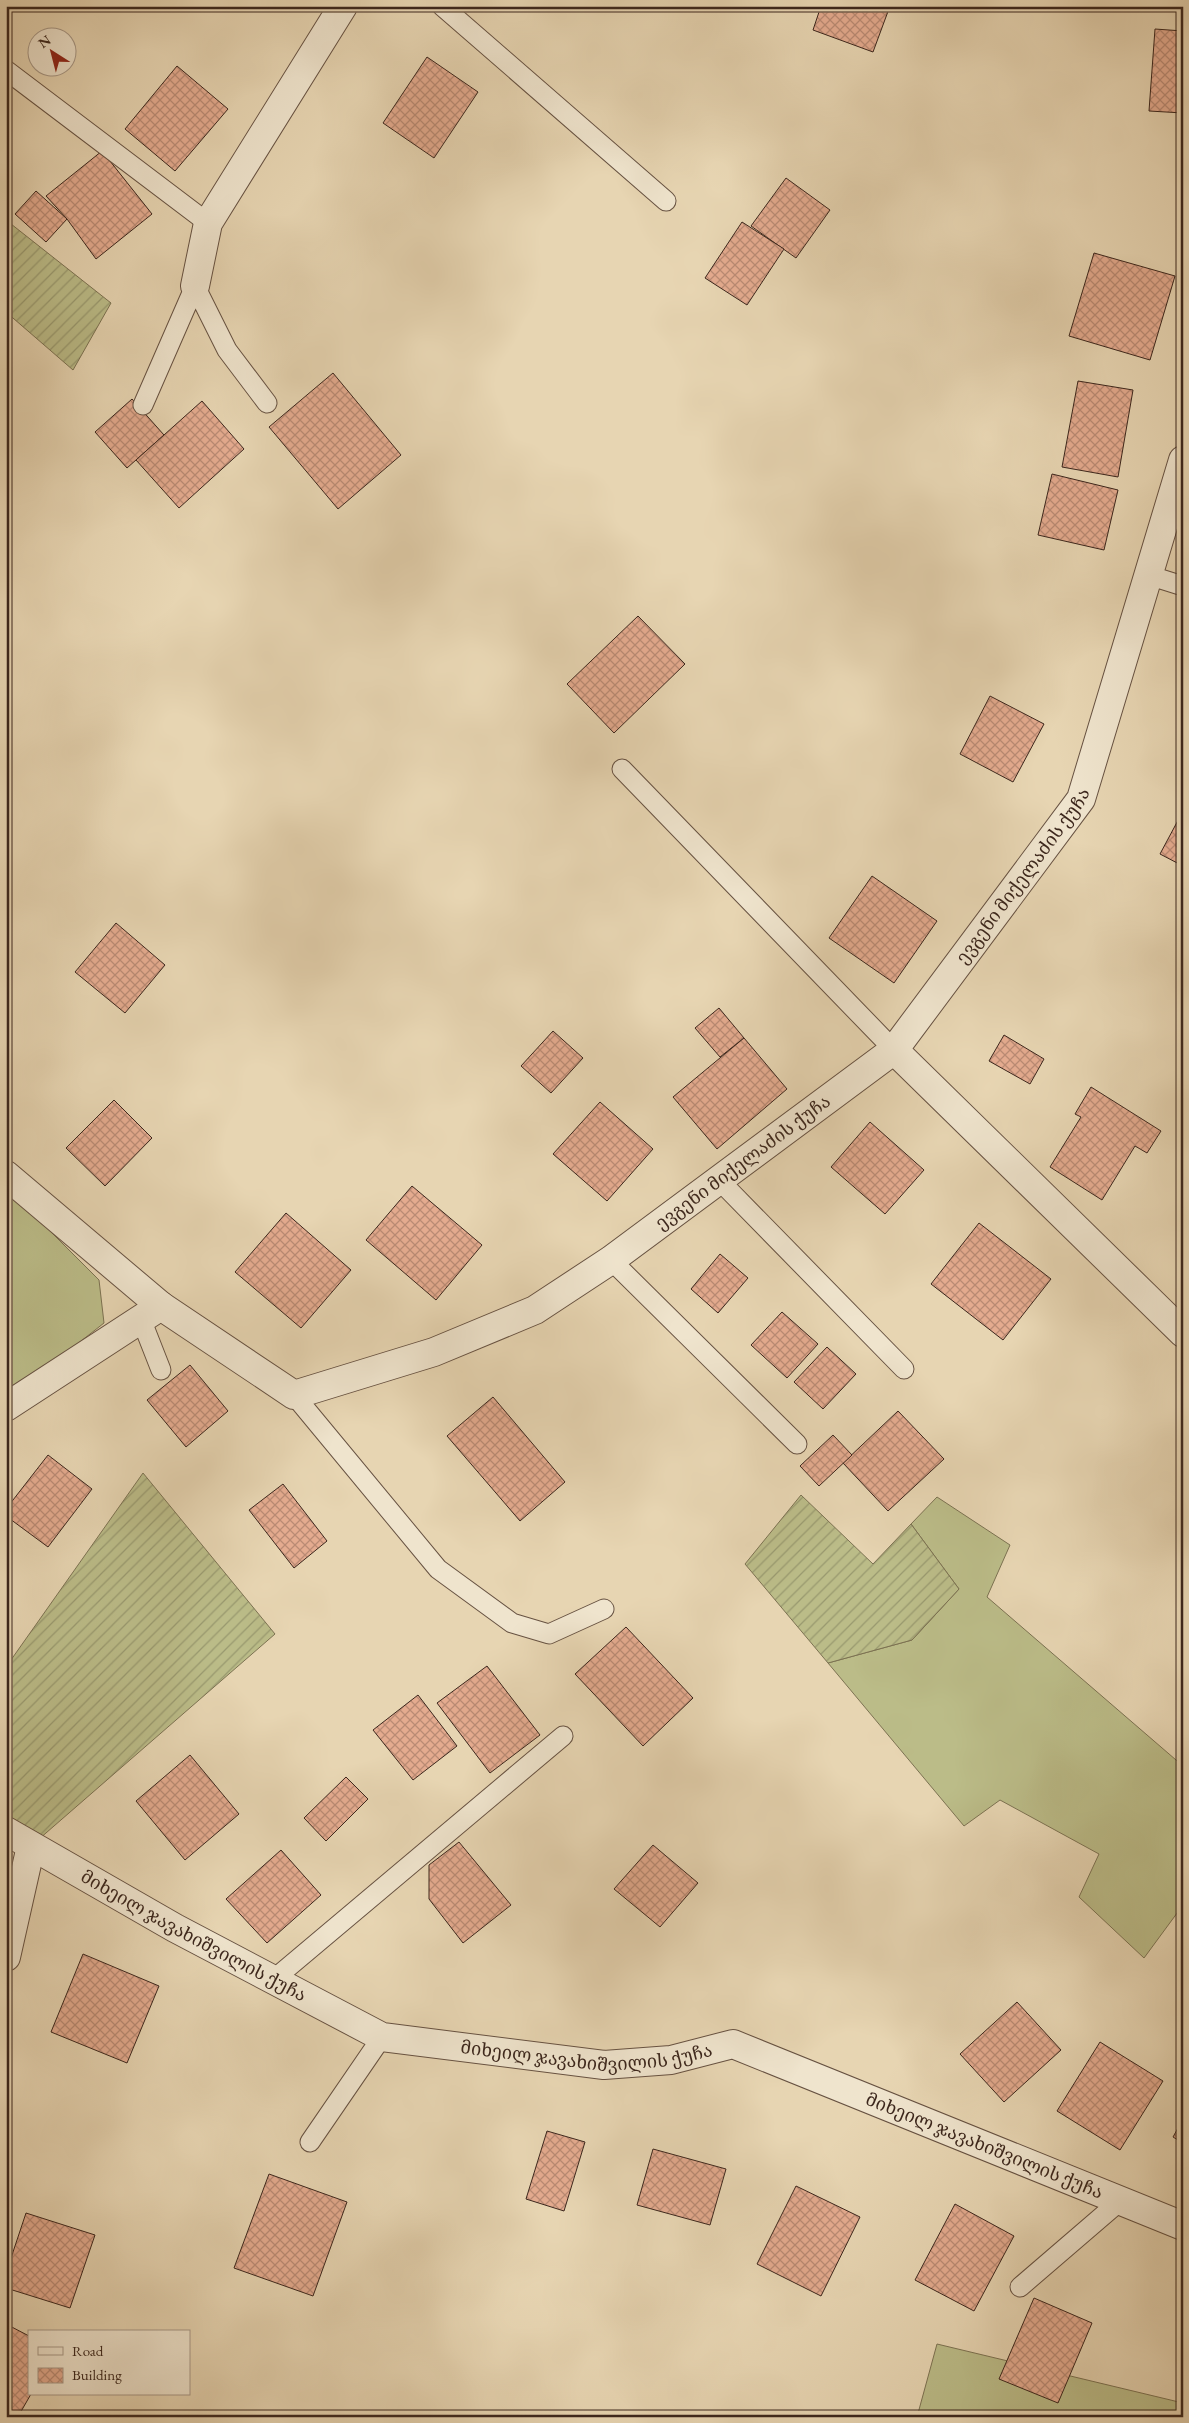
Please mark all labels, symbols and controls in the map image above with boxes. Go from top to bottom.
north arrow [28,28,78,78]
text: N [34,30,55,52]
street label: ევგენი მიქელაძის ქუჩა [950,786,1094,968]
street label: ევგენი მიქელაძის ქუჩა [650,1089,835,1234]
street label: მიხეილ ჯავახიშვილის ქუჩა [77,1864,311,2006]
street label: მიხეილ ჯავახიშვილის ქუჩა [459,2035,715,2076]
street label: მიხეილ ჯავახიშვილის ქუჩა [863,2087,1107,2203]
legend [28,2330,190,2396]
text: Road [72,2341,104,2360]
text: Building [72,2365,122,2384]

